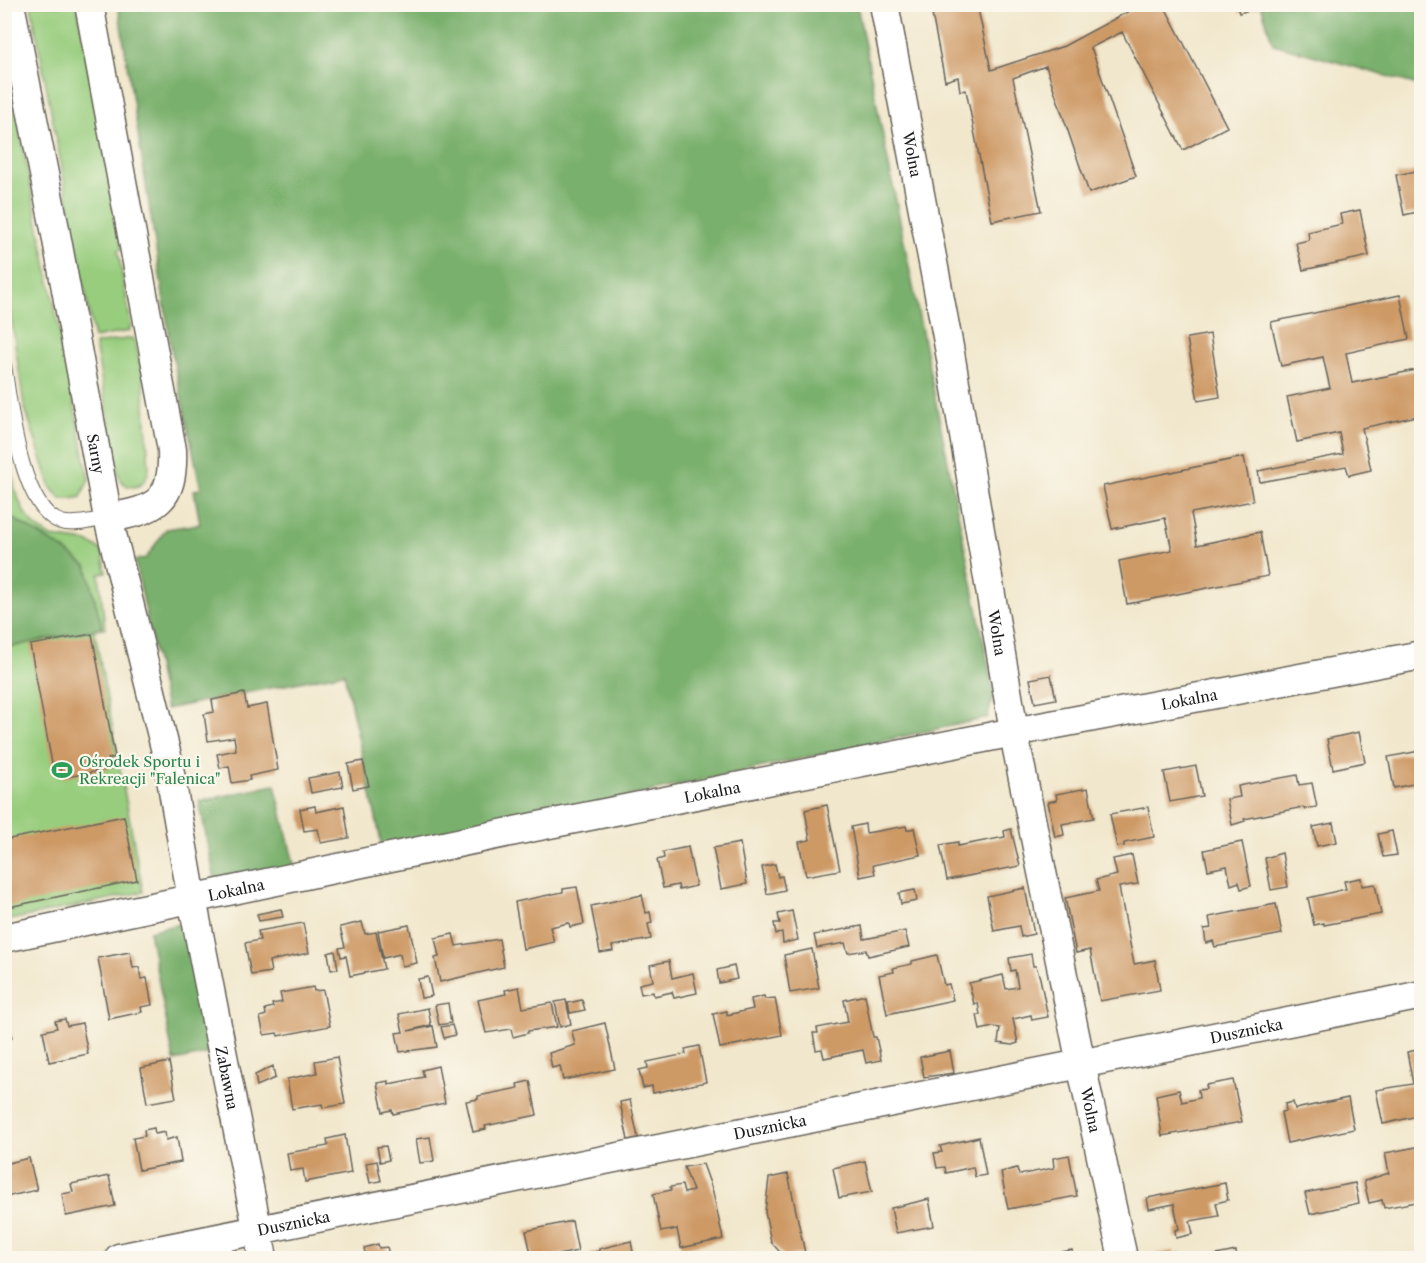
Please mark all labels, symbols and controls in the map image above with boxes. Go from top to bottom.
street label: Wolna [899,129,926,179]
street label: Sarny [83,432,109,476]
street label: Wolna [984,608,1011,657]
street label: Lokalna [1159,684,1219,714]
place label: Ośrodek Sportu i Rekreacji "Falenica" [79,752,220,788]
sports icon: Ośrodek Sportu i Rekreacji "Falenica" [50,758,74,782]
street label: Lokalna [682,777,742,807]
street label: Lokalna [206,874,266,905]
street label: Dusznicka [1208,1014,1284,1047]
street label: Zabawna [212,1044,243,1111]
street label: Wolna [1077,1084,1105,1134]
street label: Dusznicka [732,1110,808,1143]
street label: Dusznicka [255,1206,332,1239]

